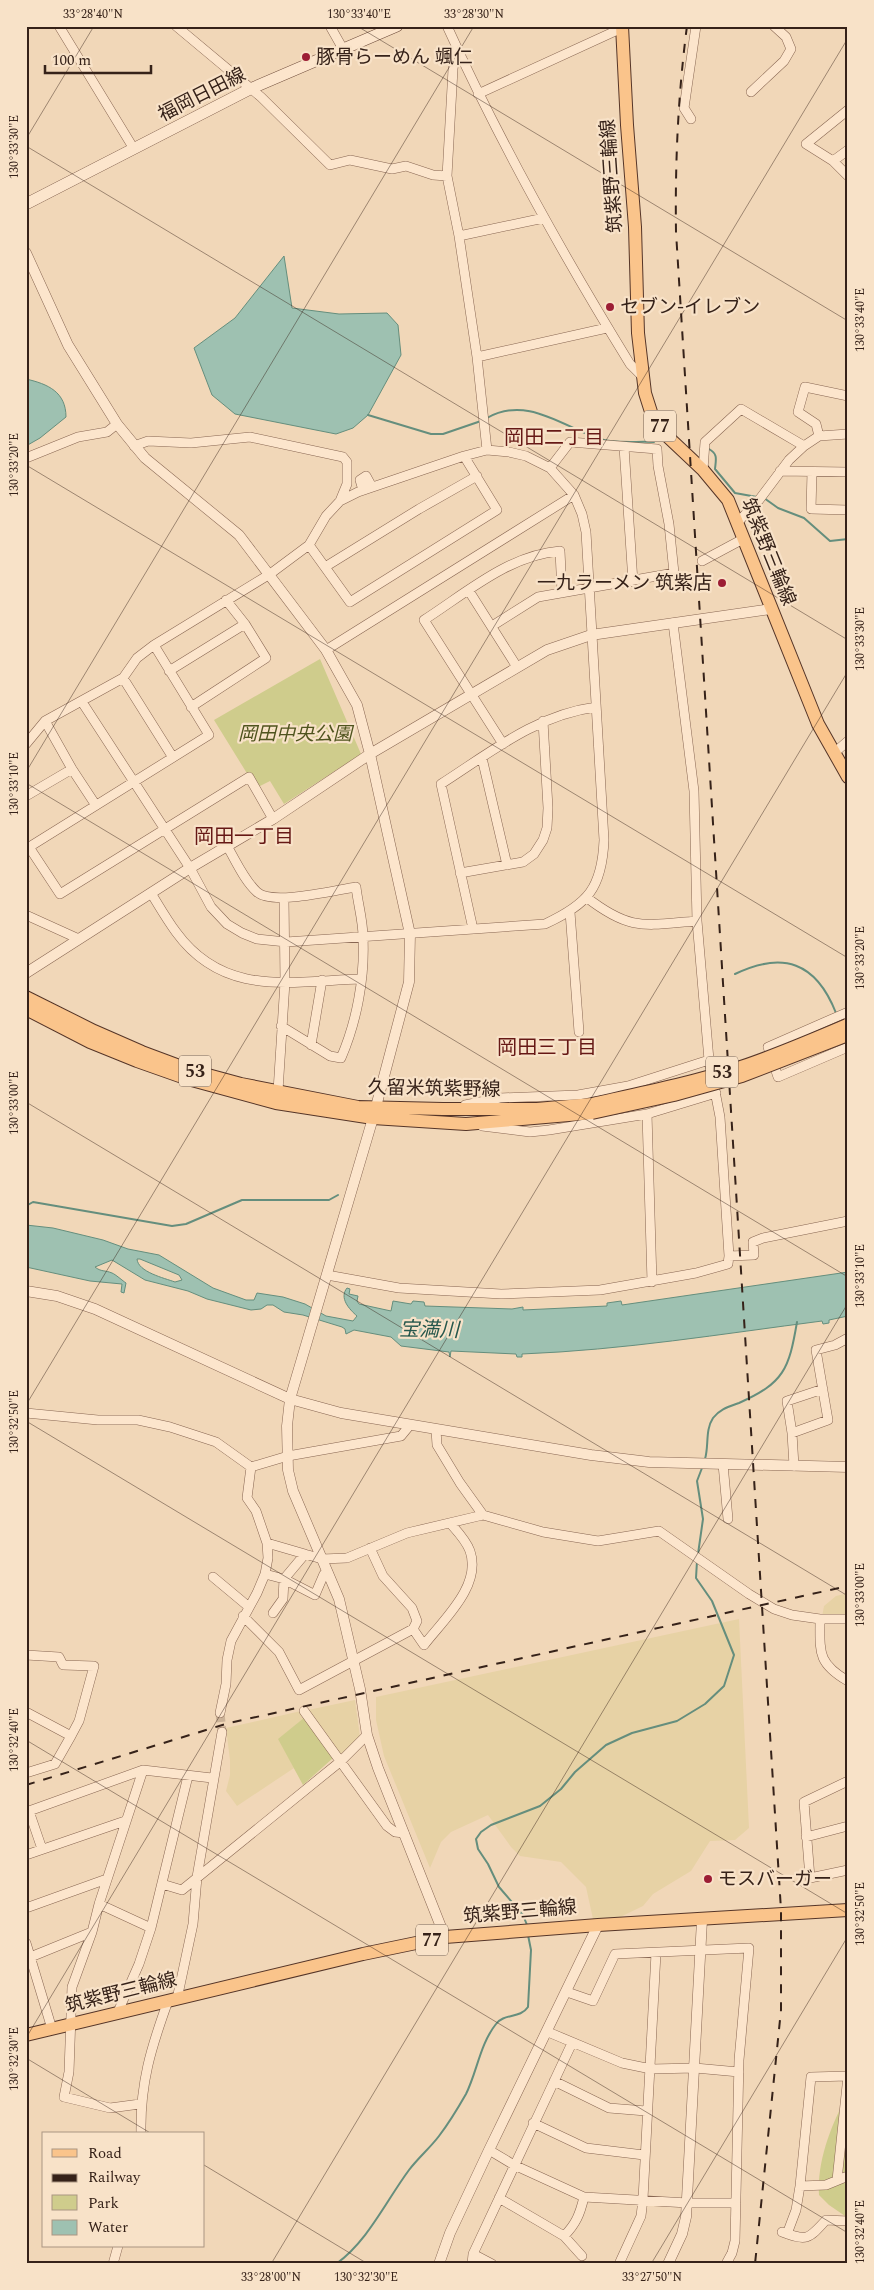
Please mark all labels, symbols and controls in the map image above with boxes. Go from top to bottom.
text: 33°28'40"N [63,5,123,24]
text: 130°33'40"E [327,5,391,24]
text: 33°28'30"N [444,5,504,24]
scale bar [45,42,151,74]
place label: 豚骨らーめん 颯仁 [316,43,473,72]
text: 100 m [52,49,91,72]
marker: 豚骨らーめん 颯仁 [300,51,312,63]
street label: 福岡日田線 [153,61,251,129]
text: 130°33'30"E [5,115,24,179]
street label: 筑紫野三輪線 [594,118,630,234]
text: 130°33'40"E [851,288,870,352]
place label: セブン-イレブン [620,293,760,322]
marker: セブン-イレブン [604,301,616,313]
road number: 77 [644,411,676,442]
district label: 岡田二丁目 [504,423,604,453]
text: 130°33'20"E [5,433,24,497]
street label: 筑紫野三輪線 [733,494,803,610]
place label: 一九ラーメン 筑紫店 [537,569,712,598]
marker: 一九ラーメン 筑紫店 [716,577,728,589]
text: 130°33'30"E [851,607,870,671]
park label: 岡田中央公園 [238,720,355,749]
text: 130°33'10"E [5,752,24,816]
district label: 岡田一丁目 [194,822,294,852]
text: 130°33'20"E [851,926,870,990]
district label: 岡田三丁目 [497,1033,597,1063]
road number: 53 [179,1056,211,1086]
road number: 53 [706,1056,738,1088]
text: 130°33'00"E [5,1071,24,1135]
street label: 久留米筑紫野線 [367,1073,501,1105]
text: 130°33'10"E [851,1244,870,1308]
water label: 宝満川 [399,1314,461,1346]
text: 130°32'50"E [5,1390,24,1454]
text: 130°33'00"E [851,1563,870,1627]
text: 130°32'40"E [5,1708,24,1772]
place label: モスバーガー [718,1865,832,1894]
marker: モスバーガー [702,1873,714,1885]
text: 130°32'50"E [851,1882,870,1946]
street label: 筑紫野三輪線 [462,1893,578,1931]
road number: 77 [416,1924,448,1956]
street label: 筑紫野三輪線 [62,1965,180,2021]
text: 130°32'30"E [5,2027,24,2091]
legend [42,2132,205,2248]
text: Road [88,2142,122,2165]
text: Railway [88,2166,141,2189]
text: Park [88,2192,119,2215]
text: 130°32'40"E [851,2200,870,2264]
text: Water [88,2216,128,2239]
text: 33°28'00"N [241,2268,301,2287]
text: 130°32'30"E [334,2268,398,2287]
text: 33°27'50"N [622,2268,682,2287]

